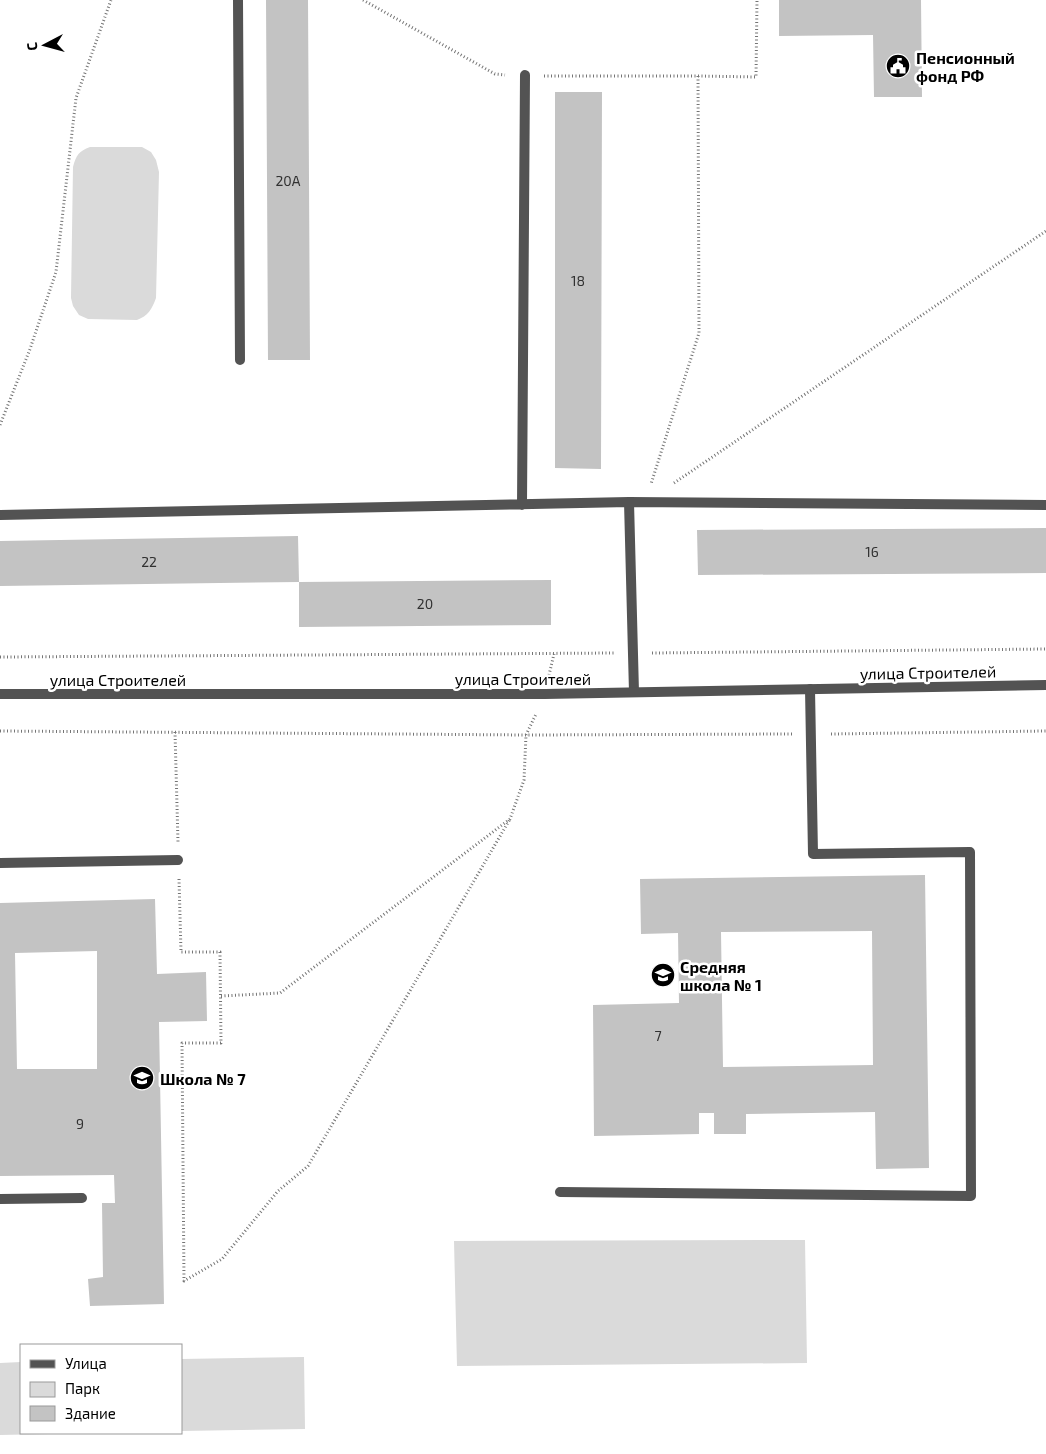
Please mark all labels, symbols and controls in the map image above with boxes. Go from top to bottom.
north arrow [20,20,70,70]
text: С [23,41,40,51]
place label: Пенсионный фонд РФ [916,48,1015,85]
public building icon: Пенсионный фонд РФ [885,53,911,79]
house number: 20А [275,172,301,189]
house number: 18 [571,272,585,289]
house number: 16 [865,543,879,560]
house number: 22 [141,553,157,570]
house number: 20 [417,595,433,612]
street label: улица Строителей [860,661,996,684]
street label: улица Строителей [455,669,591,689]
street label: улица Строителей [50,670,186,690]
place label: Средняя школа № 1 [680,957,762,994]
school or university icon: Средняя школа № 1 [650,962,676,988]
house number: 7 [654,1027,662,1044]
school or university icon: Школа № 7 [129,1065,155,1091]
place label: Школа № 7 [160,1069,246,1088]
house number: 9 [76,1115,84,1132]
legend [20,1344,182,1434]
text: Улица [65,1354,107,1372]
text: Парк [65,1379,100,1397]
text: Здание [65,1404,116,1422]

